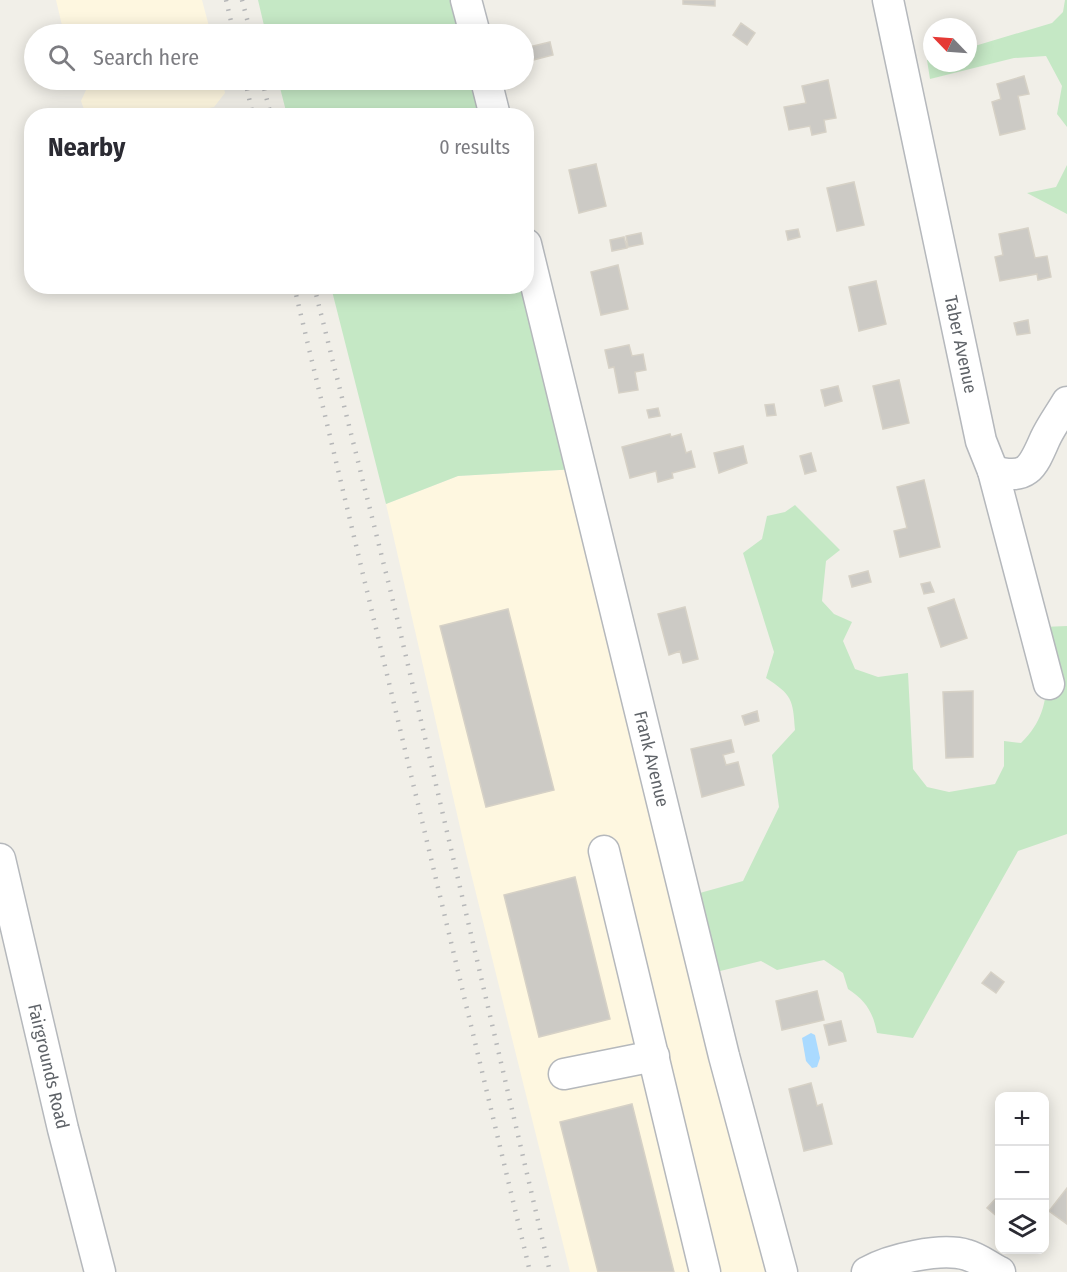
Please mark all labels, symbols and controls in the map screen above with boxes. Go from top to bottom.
north arrow [923,18,977,72]
search box [24,24,534,90]
icon: search [45,41,78,74]
text: Search here [93,44,199,71]
text: Nearby [48,132,125,163]
text: 0 results [439,135,510,159]
street label: Taber Avenue [940,294,982,395]
street label: Frank Avenue [629,709,674,809]
street label: Fairgrounds Road [23,1002,74,1131]
map controls [995,1092,1049,1254]
button: + [995,1092,1049,1146]
button: − [995,1146,1049,1200]
button: layers [995,1200,1049,1254]

